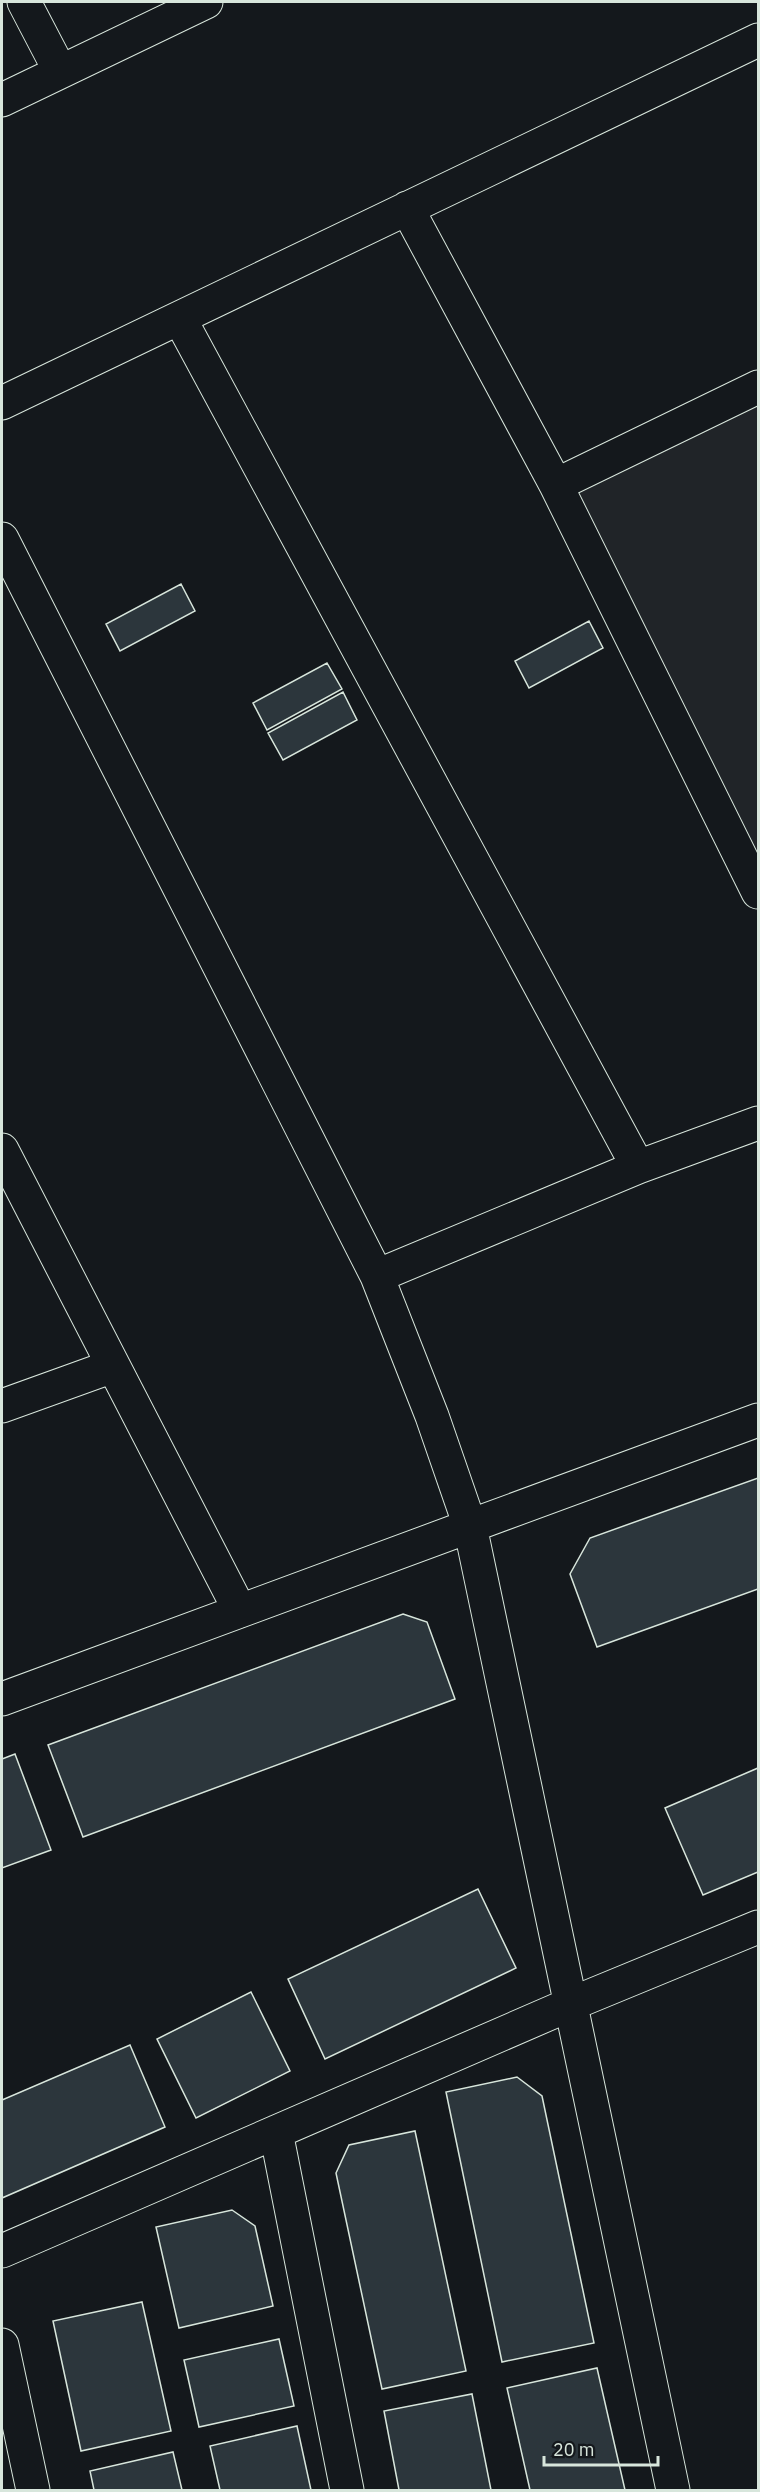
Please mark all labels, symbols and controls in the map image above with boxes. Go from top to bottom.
scale bar [544,2429,658,2467]
text: 20 m [553,2438,595,2461]

